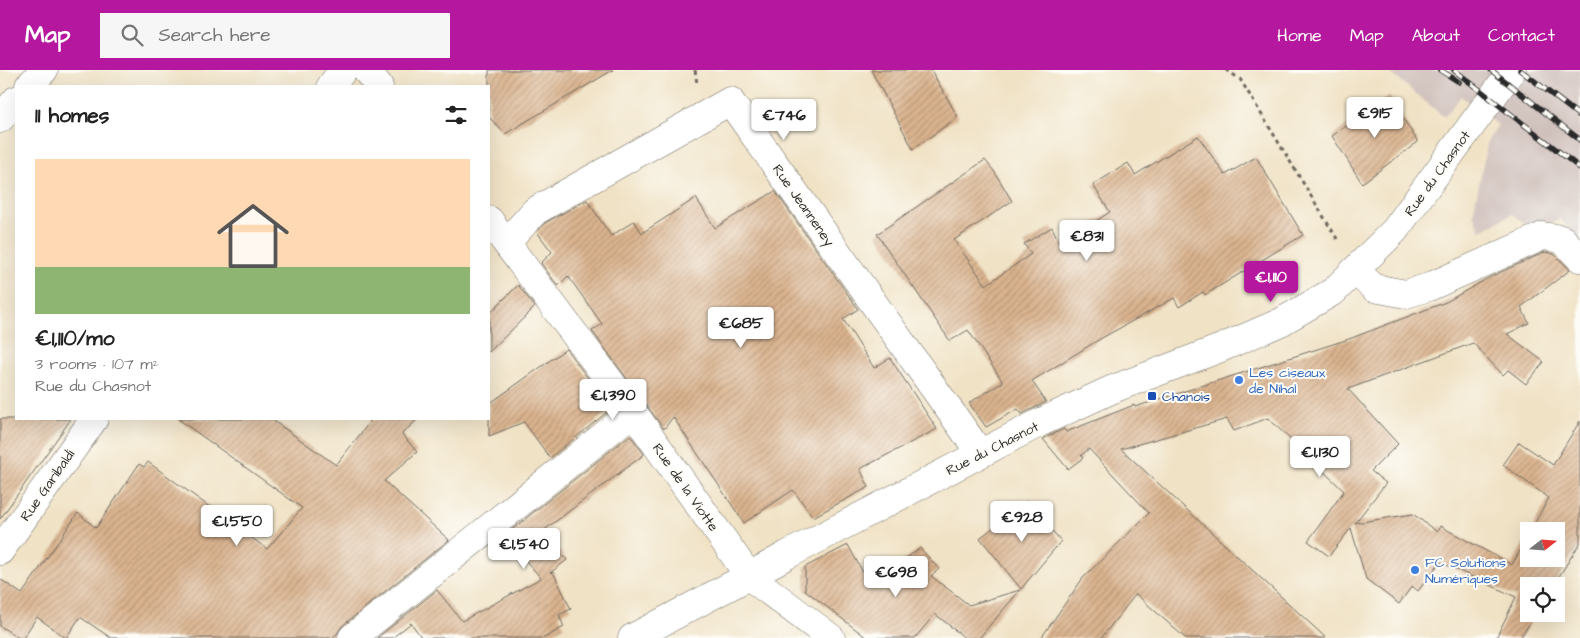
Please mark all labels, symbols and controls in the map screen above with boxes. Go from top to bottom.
search box [100,13,450,58]
text: Map [25,18,70,52]
icon: search [118,21,146,49]
text: Search here [158,22,271,49]
text: Home [1277,23,1322,48]
text: Map [1350,23,1384,48]
text: About [1412,23,1460,48]
text: Contact [1488,23,1555,48]
pin: €915 [1345,97,1405,139]
pin: €746 [754,98,814,141]
text: 11 homes [35,101,109,130]
icon: filters [442,101,470,129]
text: €915 [1357,102,1393,124]
text: €746 [762,104,806,126]
street label: Rue du Chasnot [1400,126,1476,221]
street label: Rue Jeanneney [767,160,839,251]
icon: home [208,191,298,281]
pin: €831 [1057,220,1117,262]
text: €831 [1070,225,1104,247]
pin: €1,110 [1230,260,1312,303]
text: €1,110 [1255,266,1287,288]
pin: €685 [711,306,771,349]
text: €685 [719,312,763,334]
text: €1,110/mo [35,324,114,353]
text: 3 rooms · 107 m² [35,353,159,375]
place label: Les ciseaux de Nihal [1249,363,1326,399]
marker: Les ciseaux de Nihal [1233,374,1245,386]
text: Rue du Chasnot [35,375,151,397]
pin: €1,390 [572,378,654,421]
text: €1,390 [591,384,635,406]
place label: Chanois [1162,387,1210,407]
marker: Chanois [1146,390,1158,402]
street label: Rue du Chasnot [943,417,1043,481]
pin: €1,130 [1279,436,1361,478]
street label: Rue de la Viotte [647,440,723,536]
text: €1,130 [1301,441,1339,463]
street label: Rue Garibaldi [16,446,80,525]
pin: €928 [992,500,1052,543]
pin: €1,550 [196,504,278,547]
text: €928 [1001,506,1043,528]
text: €1,550 [212,510,262,532]
north arrow [1520,522,1565,568]
map controls [1520,522,1565,622]
pin: €1,540 [483,528,565,570]
text: €1,540 [499,533,549,555]
place label: FC Solutions Numériques [1425,553,1506,589]
pin: €698 [866,556,926,598]
text: €698 [875,561,917,583]
marker: FC Solutions Numériques [1409,564,1421,576]
button: locate [1520,577,1565,622]

